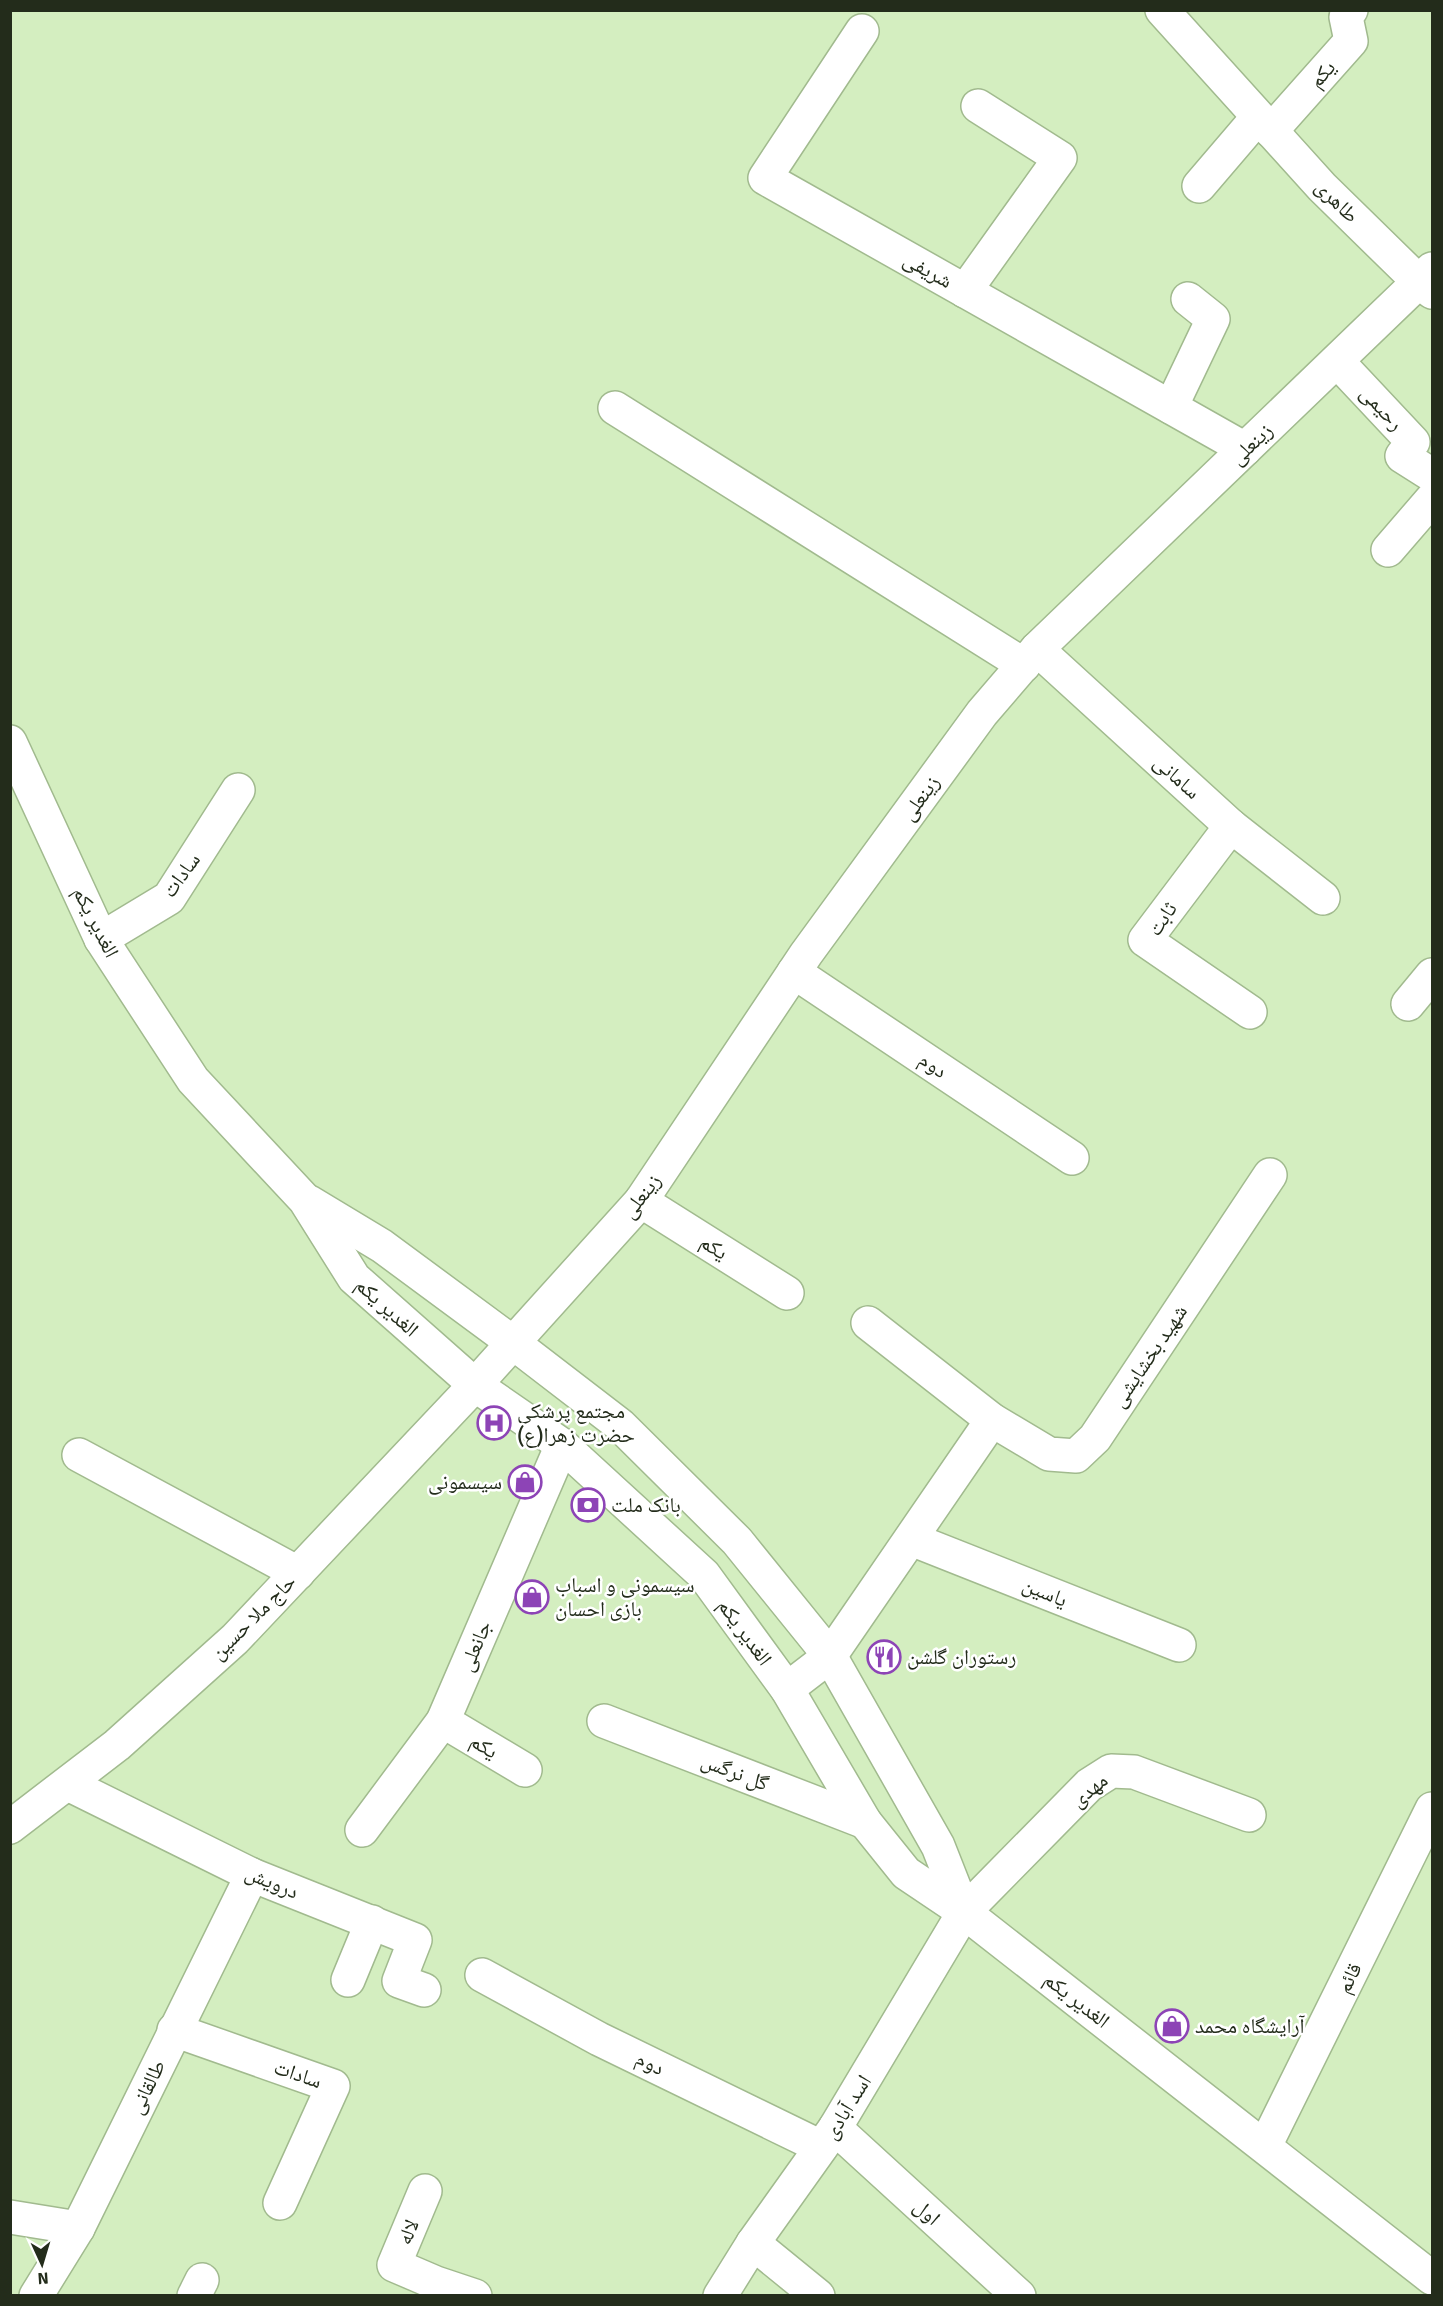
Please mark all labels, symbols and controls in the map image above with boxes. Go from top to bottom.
street label: یکم [1303,55,1342,94]
street label: طاهری [1310,174,1364,228]
street label: شریفی [899,246,957,294]
street label: رحیمی [1355,380,1409,436]
street label: زینعلی [1224,417,1278,471]
street label: سامانی [1148,749,1206,805]
street label: زینعلی [895,770,945,826]
street label: سادات [156,848,206,902]
street label: الغدیر یکم [66,882,125,962]
street label: ثابت [1141,897,1183,941]
street label: دوم [913,1046,952,1085]
street label: زینعلی [615,1168,667,1224]
street label: یکم [695,1229,733,1266]
street label: الغدیر یکم [349,1272,424,1343]
street label: شهید بخشایشی [1105,1300,1193,1412]
place label: مجتمع پرشکی حضرت زهرا(ع) [517,1398,635,1448]
hospital icon: مجتمع پرشکی حضرت زهرا(ع) [476,1405,512,1441]
shop icon: سیسمونی [507,1464,543,1500]
place label: سیسمونی [428,1469,502,1495]
bank icon: بانک ملت [570,1487,606,1523]
place label: بانک ملت [611,1492,681,1518]
street label: حاج ملا حسین [205,1569,301,1665]
street label: یاسین [1019,1571,1071,1613]
place label: سیسمونی و اسباب بازی احسان [555,1572,695,1622]
shop icon: سیسمونی و اسباب بازی احسان [514,1579,550,1615]
street label: الغدیر یکم [711,1593,778,1671]
street label: جانعلی [453,1617,497,1675]
restaurant icon: رستوران گلشن [866,1639,902,1675]
place label: رستوران گلشن [907,1644,1016,1670]
street label: یکم [465,1728,503,1765]
street label: گل نرگس [698,1747,773,1797]
street label: مهدی [1065,1767,1113,1813]
street label: درویش [242,1859,302,1905]
street label: قائم [1330,1958,1369,1998]
street label: الغدیر یکم [1038,1966,1115,2035]
shop icon: آرایشگاه محمد [1154,2008,1190,2044]
place label: آرایشگاه محمد [1195,2013,1305,2039]
street label: دوم [631,2045,669,2082]
street label: سادات [271,2054,325,2094]
street label: طالقانی [123,2056,171,2118]
street label: اسد آبادی [817,2070,877,2144]
street label: اول [908,2193,946,2231]
street label: لاله [391,2215,425,2249]
north arrow [12,2234,72,2294]
text: N [37,2268,49,2288]

